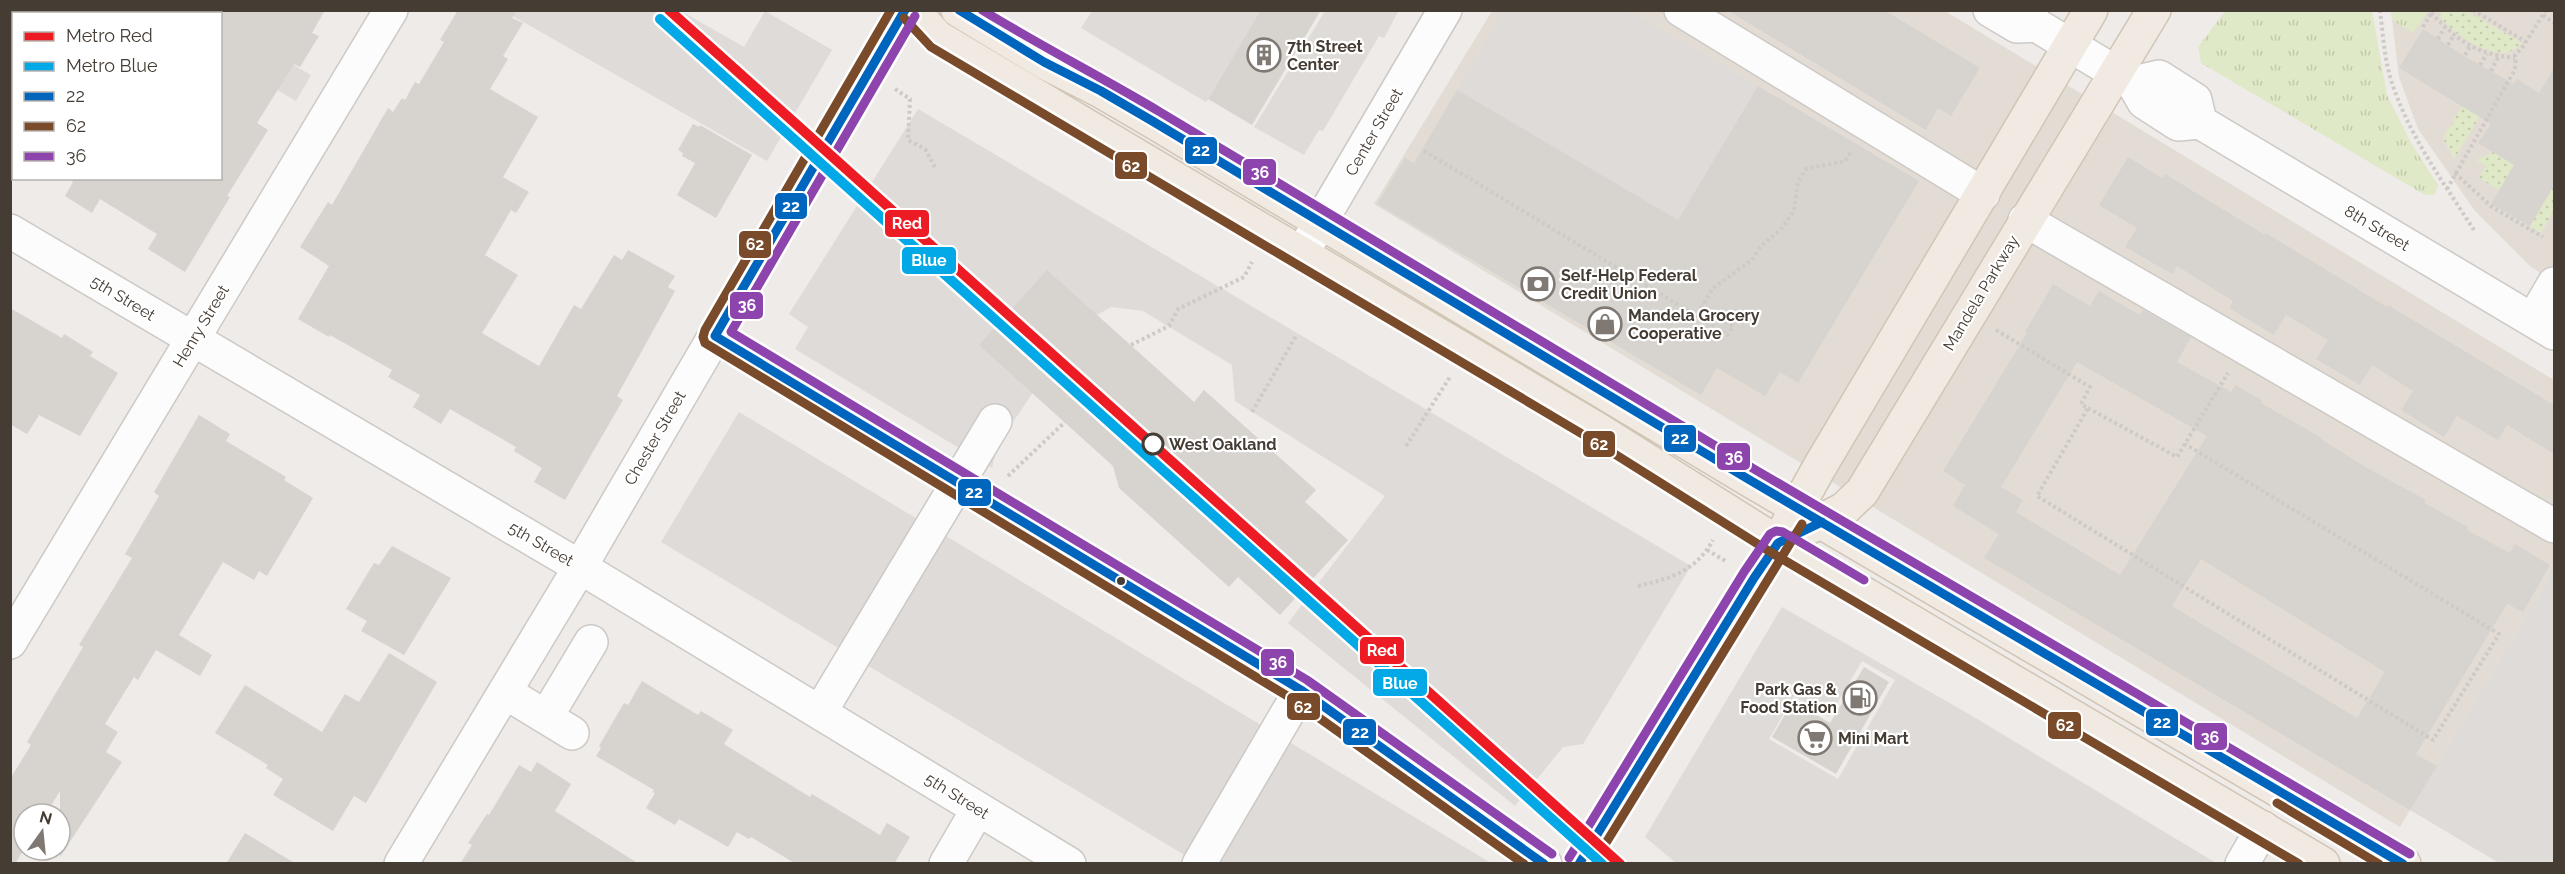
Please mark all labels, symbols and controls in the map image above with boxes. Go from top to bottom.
legend [12,12,222,180]
text: Metro Red [66,25,153,46]
building icon: 7th Street Center [1246,37,1282,73]
place label: 7th Street Center [1287,37,1363,74]
text: Metro Blue [66,55,158,76]
street label: Center Street [1341,84,1407,179]
text: 22 [66,85,85,106]
text: 62 [66,115,86,136]
line badge: 22 [1184,136,1218,165]
text: 22 [1192,141,1210,160]
text: 36 [66,145,87,166]
line badge: 62 [1114,151,1148,180]
text: 62 [1122,157,1140,176]
line badge: 36 [1242,158,1277,186]
text: 36 [1251,163,1270,182]
line badge: 22 [774,192,808,220]
text: 22 [782,197,800,216]
street label: 8th Street [2341,201,2414,255]
line badge: Red [884,209,930,238]
text: Red [892,214,922,233]
line badge: 62 [738,230,772,259]
street label: Mandela Parkway [1939,232,2023,354]
text: 62 [746,235,764,254]
line badge: Blue [901,246,957,275]
text: Blue [911,251,947,270]
bank icon: Self-Help Federal Credit Union [1520,266,1556,302]
place label: Self-Help Federal Credit Union [1561,266,1698,303]
street label: 5th Street [87,271,159,325]
street label: Henry Street [169,281,233,371]
line badge: 36 [729,291,764,320]
text: 36 [738,296,757,315]
shop icon: Mandela Grocery Cooperative [1587,306,1623,342]
place label: Mandela Grocery Cooperative [1628,306,1760,343]
street label: Chester Street [620,387,690,489]
line badge: 22 [1663,424,1697,453]
text: 22 [1671,429,1689,448]
line badge: 62 [1582,430,1616,458]
marker: West Oakland [1142,433,1164,455]
place label: West Oakland [1169,435,1277,454]
text: 62 [1590,435,1608,454]
line badge: 36 [1716,442,1751,471]
text: 36 [1725,448,1744,467]
line badge: 22 [957,478,992,507]
text: 22 [965,483,983,502]
street label: 5th Street [505,518,577,571]
unlabelled marker [1115,575,1127,587]
line badge: Red [1359,636,1405,665]
text: Red [1367,641,1397,660]
line badge: 36 [1260,648,1295,677]
text: 36 [1269,653,1288,672]
line badge: Blue [1372,668,1428,697]
text: Blue [1382,674,1418,693]
place label: Park Gas & Food Station [1740,680,1838,717]
fuel station icon: Park Gas & Food Station [1842,680,1878,716]
line badge: 62 [1286,692,1321,721]
text: 62 [1294,698,1312,717]
line badge: 22 [2145,708,2179,737]
line badge: 62 [2047,711,2082,740]
text: 22 [2153,713,2171,732]
text: 62 [2056,716,2074,735]
line badge: 22 [1342,718,1377,746]
supermarket icon: Mini Mart [1797,720,1833,756]
line badge: 36 [2193,722,2228,751]
text: 22 [1351,723,1369,742]
text: 36 [2201,728,2220,747]
place label: Mini Mart [1838,729,1909,748]
street label: 5th Street [921,769,993,823]
north arrow [12,802,72,862]
text: N [37,807,54,829]

